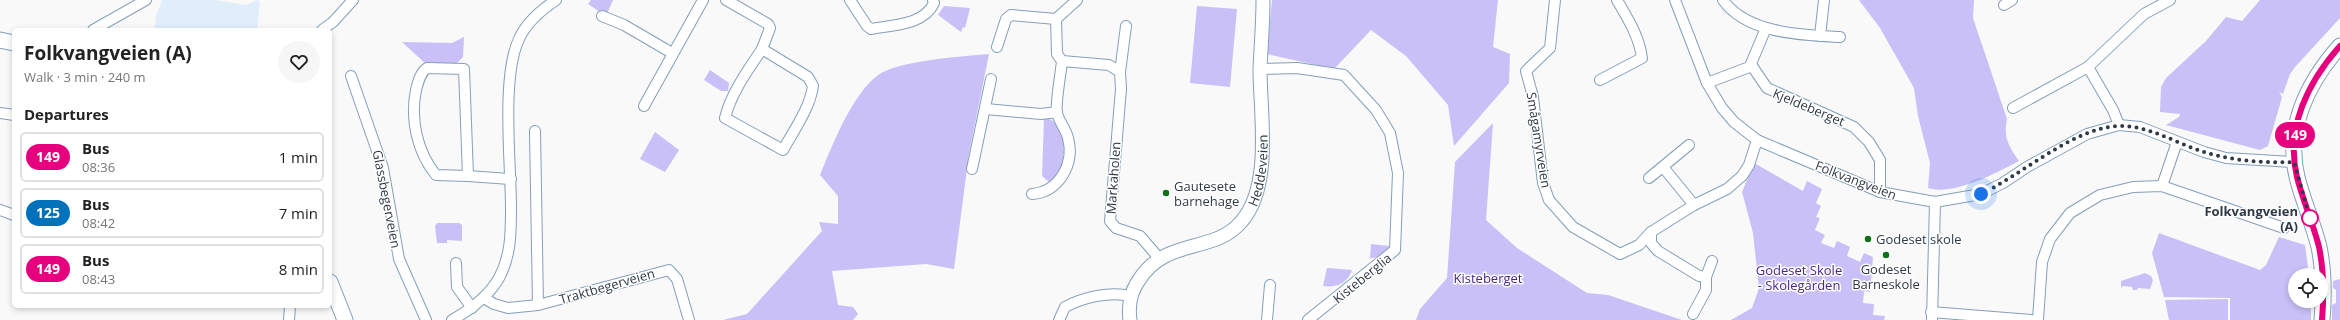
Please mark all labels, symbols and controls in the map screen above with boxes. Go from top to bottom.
text: Folkvangveien (A) [24,40,192,66]
button: heart [278,41,320,83]
text: Walk · 3 min · 240 m [24,68,146,86]
street label: Kjeldeberget [1770,84,1848,130]
street label: Smågamyrveien [1523,91,1555,189]
text: Departures [24,104,109,124]
line badge: 149 [2272,122,2318,148]
text: 149 [2283,125,2307,144]
street label: Heddeveien [1243,134,1272,209]
text: Bus [82,138,109,158]
street label: Markaholen [1101,141,1125,215]
text: 149 [36,147,60,166]
text: 1 min [279,147,318,167]
street label: Glassbegerveien [369,148,405,250]
street label: Folkvangveien [1813,156,1899,204]
text: 08:36 [82,158,115,176]
place label: Gautesete barnehage [1174,177,1239,210]
your location [1971,184,1991,204]
marker: Gautesete barnehage [1161,188,1171,198]
text: Bus [82,194,109,214]
place label: Folkvangveien (A) [2204,202,2298,235]
text: 125 [36,203,60,222]
text: 7 min [279,203,318,223]
marker: Folkvangveien (A) [2301,209,2319,227]
text: 08:42 [82,214,115,232]
place label: Godeset skole [1876,230,1961,248]
marker: Godeset skole [1863,234,1873,244]
street label: Kisteberglia [1329,249,1395,307]
text: Bus [82,250,109,270]
marker: Godeset Barneskole [1881,250,1891,260]
text: 149 [36,259,60,278]
text: 8 min [279,259,318,279]
place label: Godeset Barneskole [1852,260,1920,293]
park label: Godeset Skole - Skolegården [1756,261,1842,294]
street label: Traktbegerveien [557,264,657,308]
map controls [2288,268,2328,308]
button: locate [2288,268,2328,308]
park label: Kisteberget [1454,269,1523,287]
text: 08:43 [82,270,115,288]

